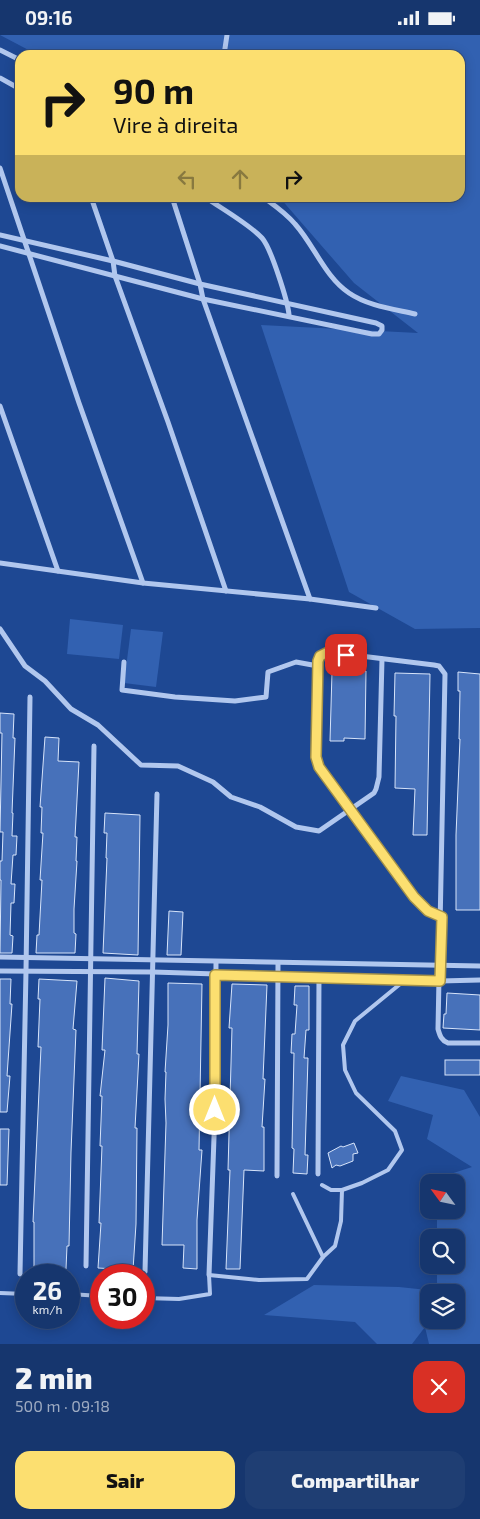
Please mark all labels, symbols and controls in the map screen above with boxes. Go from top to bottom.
text: 09:16 [25,6,73,29]
text: 90 m [113,69,194,111]
icon: right [30,70,95,135]
text: Vire à direita [113,111,238,137]
icon: left [173,165,201,193]
icon: ahead [226,165,254,193]
icon: right [279,165,307,193]
pin [325,634,367,676]
icon: arrive [332,641,360,669]
position arrow [188,1083,240,1135]
north arrow [420,1174,465,1219]
map controls [420,1174,465,1329]
button: search [420,1229,465,1274]
speed limit sign: 30 [90,1264,155,1329]
text: 26 [33,1275,62,1305]
button: layers [420,1284,465,1329]
text: km/h [33,1302,62,1316]
text: 2 min [15,1359,93,1395]
button: close [413,1361,465,1413]
text: 500 m · 09:18 [15,1396,110,1415]
button: Sair [15,1451,235,1509]
button: Compartilhar [245,1451,465,1509]

